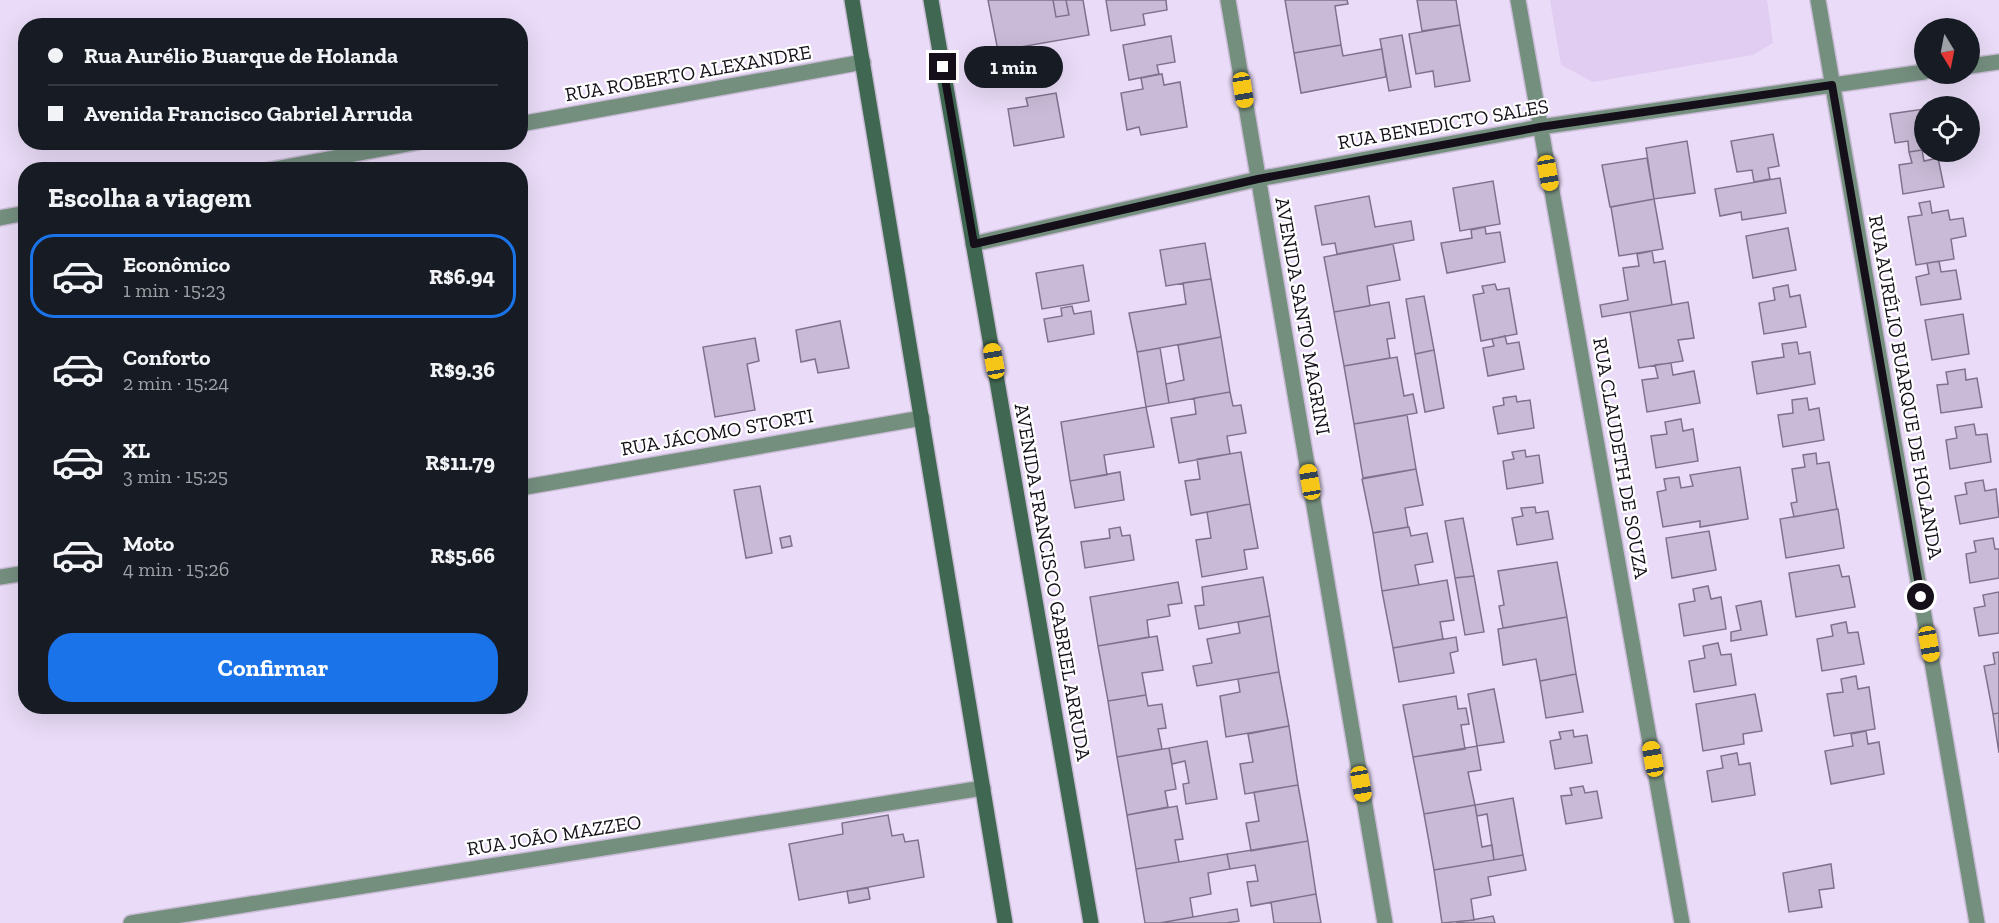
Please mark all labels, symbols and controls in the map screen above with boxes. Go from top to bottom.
north arrow [1914,18,1980,84]
map controls [1914,18,1980,162]
street label: RUA ROBERTO ALEXANDRE [563,39,813,107]
text: Rua Aurélio Buarque de Holanda [84,42,398,69]
callout: 1 min [964,46,1063,88]
route end [929,53,956,80]
text: 1 min [990,55,1037,79]
car [1231,71,1255,109]
street label: RUA BENEDICTO SALES [1336,94,1550,154]
button: locate [1914,96,1980,162]
text: Avenida Francisco Gabriel Arruda [84,100,413,127]
car [1536,154,1560,192]
text: Escolha a viagem [48,182,251,214]
street label: AVENIDA SANTO MAGRINI [1270,195,1336,437]
street label: RUA AURÉLIO BUARQUE DE HOLANDA [1864,213,1948,562]
icon: car [51,249,105,303]
text: Econômico [123,251,230,278]
text: R$6.94 [429,263,495,290]
text: 1 min · 15:23 [123,278,226,302]
street label: RUA CLAUDETH DE SOUZA [1588,336,1654,581]
icon: car [51,342,105,396]
car [982,342,1006,380]
text: Conforto [123,344,211,371]
text: R$9.36 [430,356,495,383]
text: 2 min · 15:24 [123,371,229,395]
street label: AVENIDA FRANCISCO GABRIEL ARRUDA [1010,401,1096,764]
street label: RUA JÁCOMO STORTI [619,403,815,461]
icon: car [51,435,105,489]
text: XL [123,437,150,464]
text: R$11.79 [425,449,495,476]
car [1298,463,1322,501]
text: 3 min · 15:25 [123,464,228,488]
icon: car [51,528,105,582]
text: Moto [123,530,174,557]
text: R$5.66 [430,542,495,569]
text: 4 min · 15:26 [123,557,229,581]
route start [1907,583,1934,610]
car [1917,625,1941,663]
button: Confirmar [48,633,498,702]
car [1641,740,1665,778]
car [1349,765,1373,803]
street label: RUA JOÃO MAZZEO [465,809,643,861]

